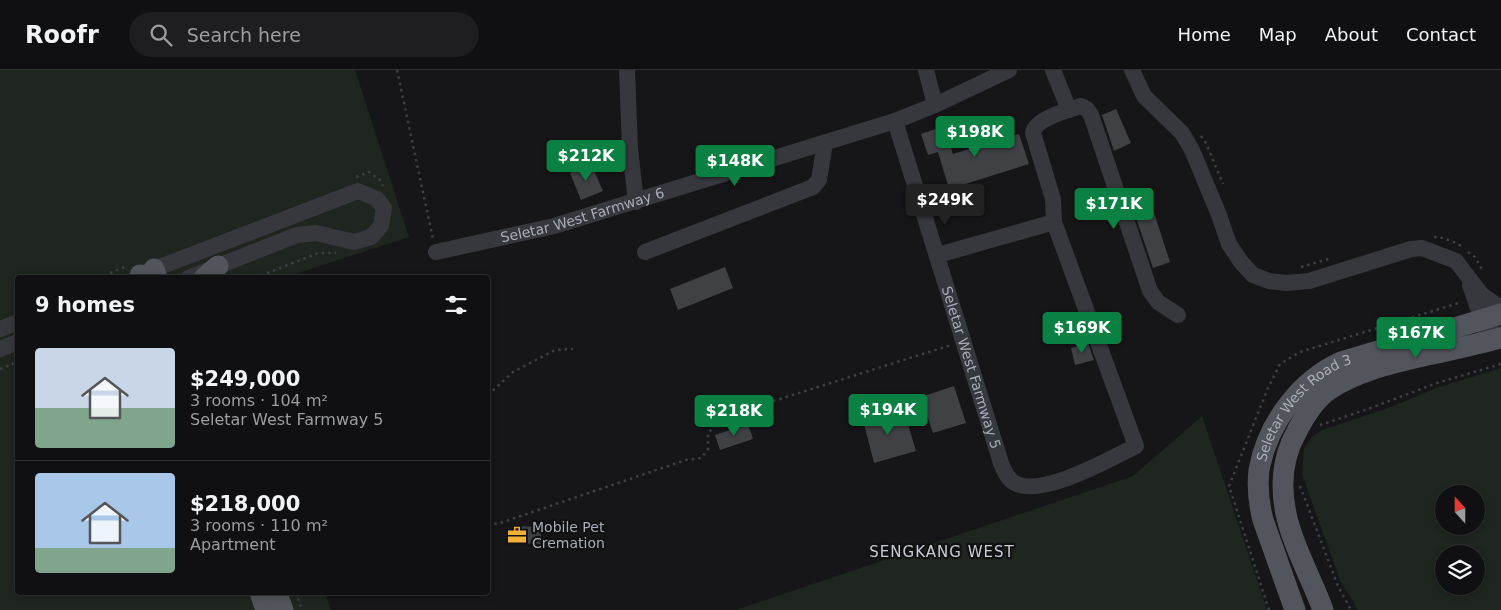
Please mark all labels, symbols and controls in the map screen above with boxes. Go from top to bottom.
search box [129,12,479,57]
text: Roofr [25,21,99,49]
icon: search [147,21,175,49]
text: Search here [187,24,301,46]
text: Home [1178,24,1231,45]
text: Map [1259,24,1297,45]
text: About [1325,24,1378,45]
text: Contact [1406,24,1476,45]
pin: $198K [940,116,1010,158]
text: $198K [947,122,1003,141]
pin: $212K [551,140,621,182]
pin: $148K [700,144,770,187]
text: $212K [558,146,614,165]
text: $148K [707,151,763,170]
pin: $249K [910,184,980,226]
street label: Seletar West Farmway 6 [499,185,666,246]
pin: $171K [1079,188,1149,230]
text: $249K [917,190,973,209]
text: $171K [1086,194,1142,213]
street label: Seletar West Farmway 5 [939,284,1004,451]
icon: filters [442,291,470,319]
text: 9 homes [35,293,135,317]
pin: $169K [1047,312,1117,354]
pin: $167K [1381,316,1451,359]
text: $169K [1054,318,1110,337]
text: $167K [1388,323,1444,342]
street label: Seletar West Road 3 [1253,351,1353,463]
text: $249,000 [190,367,300,391]
icon: home [75,368,135,428]
text: 3 rooms · 104 m² [190,391,328,410]
pin: $218K [699,394,769,437]
pin: $194K [853,394,923,436]
text: $194K [860,400,916,419]
text: $218K [706,401,762,420]
text: Seletar West Farmway 5 [190,410,384,429]
north arrow [1435,485,1485,535]
map controls [1435,485,1485,595]
text: $218,000 [190,492,300,516]
icon: home [75,493,135,553]
text: 3 rooms · 110 m² [190,516,328,535]
place label: Mobile Pet Cremation [532,519,605,551]
office icon: Mobile Pet Cremation [506,524,528,546]
text: Apartment [190,535,276,554]
district label: SENGKANG WEST [869,543,1015,561]
button: layers [1435,545,1485,595]

